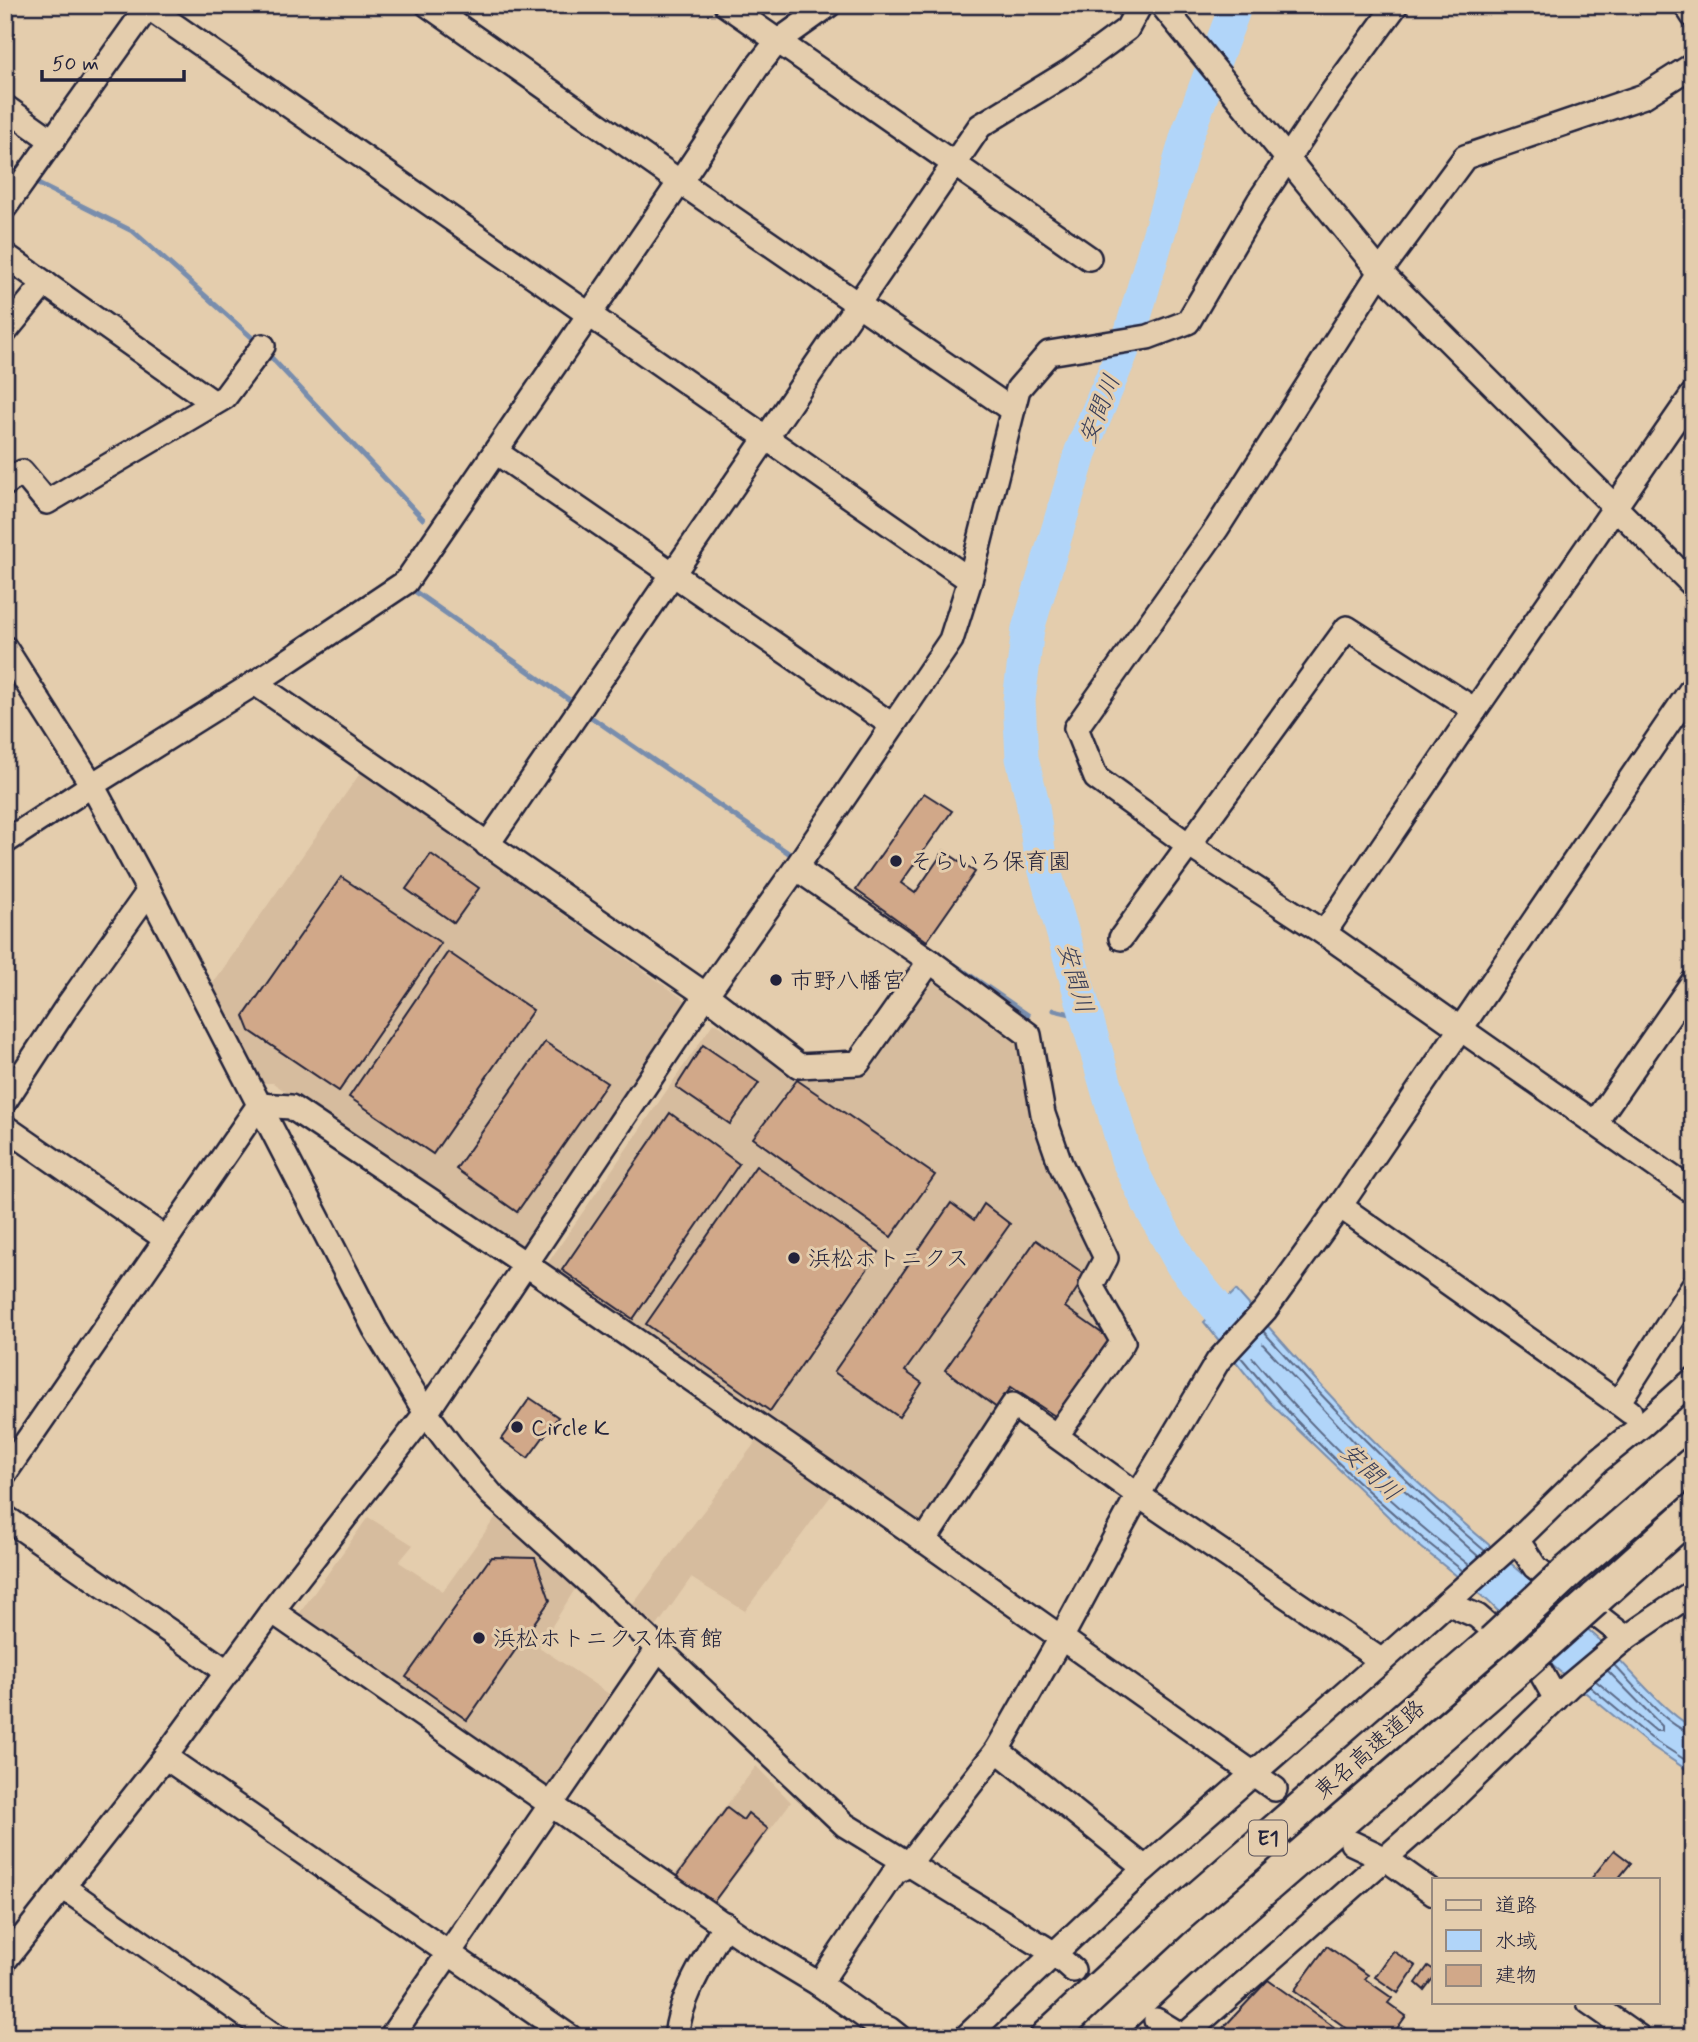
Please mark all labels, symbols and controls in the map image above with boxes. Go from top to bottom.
scale bar [42,38,184,82]
text: 50 m [52,50,99,78]
water label: 安間川 [1073,370,1128,449]
place label: そらいろ保育園 [910,848,1071,878]
marker: そらいろ保育園 [888,853,904,869]
water label: 安間川 [1050,940,1099,1017]
place label: 市野八幡宮 [790,967,905,997]
marker: 市野八幡宮 [768,972,784,988]
place label: 浜松ホトニクス [808,1245,969,1275]
marker: 浜松ホトニクス [786,1250,802,1266]
place label: Circle K [531,1414,610,1444]
marker: Circle K [509,1419,525,1435]
water label: 安間川 [1333,1437,1407,1509]
place label: 浜松ホトニクス体育館 [493,1625,723,1655]
marker: 浜松ホトニクス体育館 [471,1630,487,1646]
street label: 東名高速道路 [1308,1694,1432,1807]
road number: E1 [1249,1820,1287,1856]
legend [1432,1878,1660,2004]
text: 道路 [1495,1892,1537,1920]
text: 水域 [1495,1928,1537,1956]
text: 建物 [1495,1962,1537,1990]

